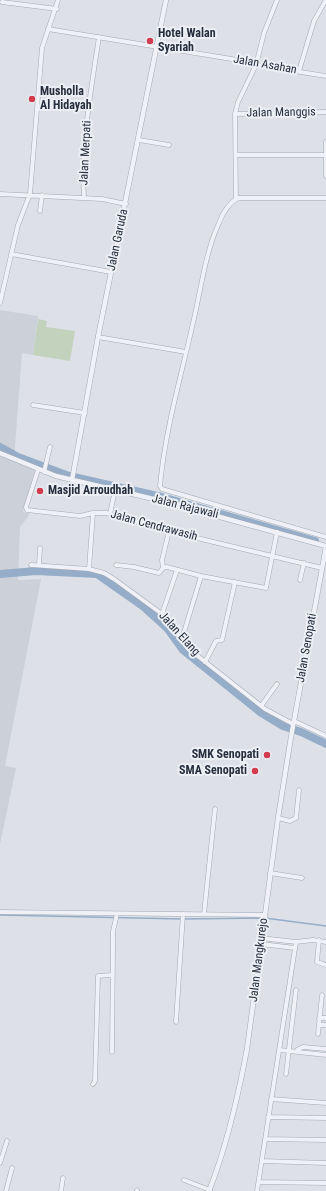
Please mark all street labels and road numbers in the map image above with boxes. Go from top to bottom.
street label: Jalan Asahan [232,52,298,78]
street label: Jalan Manggis [246,105,316,121]
street label: Jalan Merpati [77,120,95,186]
street label: Jalan Garuda [104,208,132,272]
street label: Jalan Rajawali [150,492,220,522]
street label: Jalan Cendrawasih [109,507,199,545]
street label: Jalan Elang [155,609,203,659]
street label: Jalan Senopati [294,612,320,684]
street label: Jalan Mangkurejo [247,917,271,1003]

